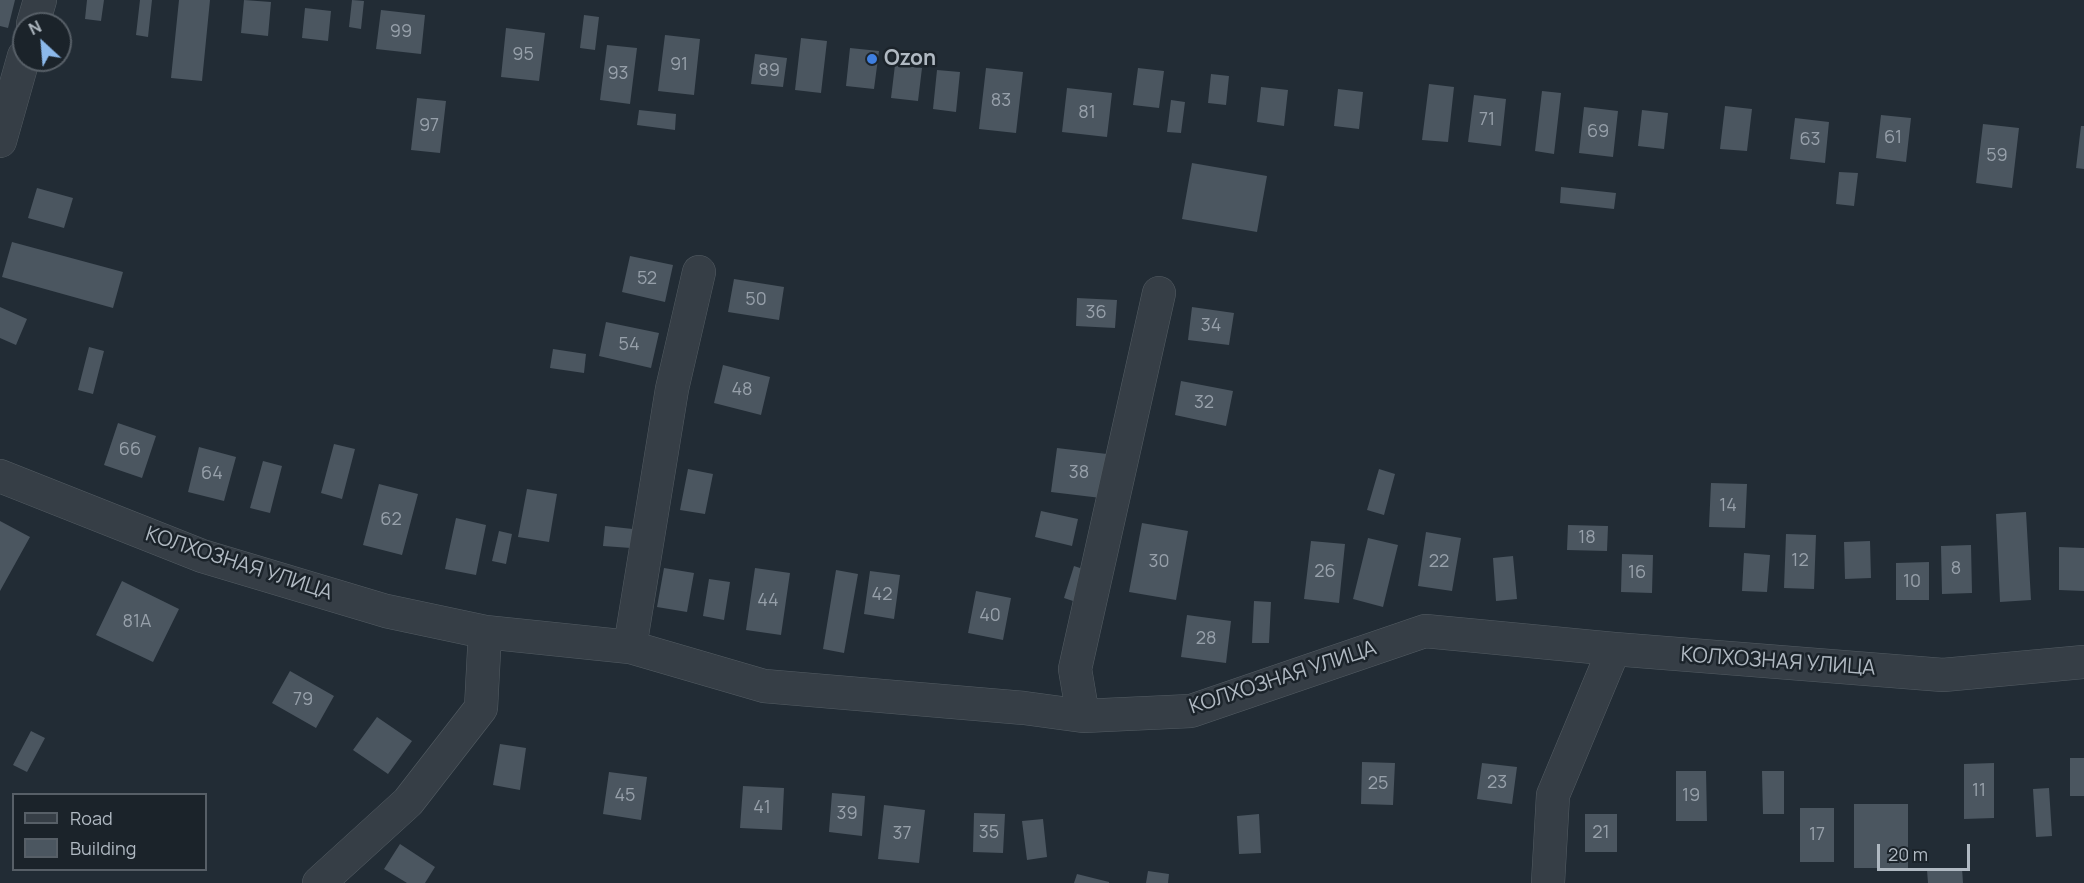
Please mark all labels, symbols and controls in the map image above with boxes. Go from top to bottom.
north arrow [12,12,72,72]
text: N [25,15,45,40]
house number: 99 [390,21,412,43]
house number: 95 [512,44,534,66]
place label: Ozon [884,46,936,72]
marker: Ozon [865,52,879,66]
house number: 91 [670,54,688,76]
house number: 89 [758,60,780,82]
house number: 93 [607,63,629,85]
house number: 83 [991,90,1011,112]
house number: 81 [1078,102,1096,124]
house number: 71 [1479,109,1495,131]
house number: 97 [419,115,439,137]
house number: 69 [1587,121,1609,143]
house number: 61 [1884,127,1902,149]
house number: 63 [1799,129,1821,151]
house number: 59 [1986,145,2008,167]
house number: 52 [637,268,657,290]
house number: 50 [745,289,767,311]
house number: 36 [1085,302,1107,324]
house number: 34 [1201,315,1221,337]
house number: 54 [618,334,640,356]
house number: 48 [731,379,753,401]
house number: 32 [1194,392,1214,414]
house number: 66 [119,439,141,461]
house number: 38 [1069,462,1089,484]
house number: 64 [201,463,223,485]
house number: 14 [1719,495,1737,517]
house number: 62 [380,509,402,531]
street label: КОЛХОЗНАЯ УЛИЦА [142,522,336,606]
house number: 18 [1578,527,1596,549]
house number: 12 [1791,550,1809,572]
house number: 30 [1149,551,1169,573]
house number: 22 [1429,551,1449,573]
house number: 8 [1951,558,1961,580]
house number: 26 [1314,561,1336,583]
house number: 16 [1628,562,1646,584]
house number: 10 [1903,571,1921,593]
house number: 42 [872,584,892,606]
house number: 44 [757,590,779,612]
house number: 40 [979,605,1001,627]
house number: 81А [123,611,151,633]
house number: 28 [1196,628,1216,650]
street label: КОЛХОЗНАЯ УЛИЦА [1186,636,1380,720]
street label: КОЛХОЗНАЯ УЛИЦА [1680,643,1876,681]
house number: 79 [293,689,313,711]
house number: 23 [1487,772,1507,794]
house number: 25 [1368,773,1388,795]
house number: 11 [1972,780,1986,802]
house number: 45 [614,785,636,807]
house number: 19 [1682,785,1700,807]
legend [12,793,207,871]
house number: 41 [753,797,771,819]
house number: 39 [836,803,858,825]
text: Road [70,806,113,830]
house number: 35 [979,822,999,844]
house number: 21 [1592,822,1610,844]
house number: 37 [893,823,911,845]
house number: 17 [1809,824,1825,846]
scale bar [1880,832,1973,870]
text: Building [70,836,136,860]
text: 20 m [1888,842,1928,866]

